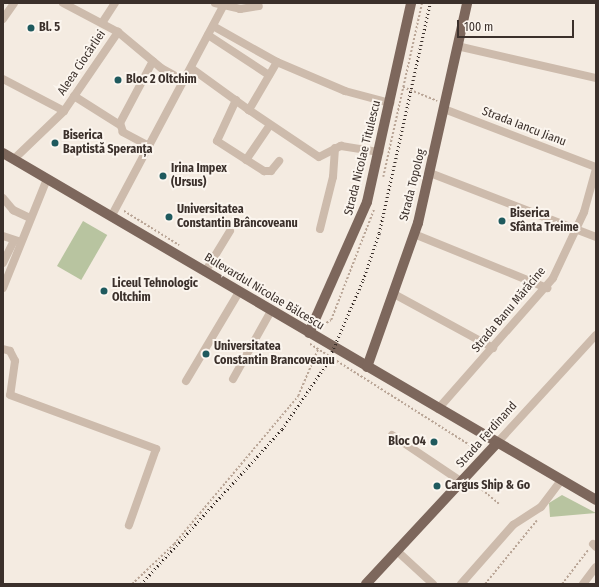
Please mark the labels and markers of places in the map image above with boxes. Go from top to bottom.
place label: Bl. 5 [39,21,60,35]
marker: Bl. 5 [26,23,36,33]
place label: Bloc 2 Oltchim [126,73,197,87]
marker: Bloc 2 Oltchim [113,75,123,85]
place label: Biserica Baptistă Speranța [63,129,153,157]
marker: Biserica Baptistă Speranța [50,138,60,148]
place label: Irina Impex (Ursus) [171,162,227,190]
marker: Irina Impex (Ursus) [158,171,168,181]
place label: Universitatea Constantin Brâncoveanu [177,203,298,231]
place label: Biserica Sfânta Treime [510,207,579,235]
marker: Universitatea Constantin Brâncoveanu [164,212,174,222]
marker: Biserica Sfânta Treime [497,216,507,226]
place label: Liceul Tehnologic Oltchim [112,277,198,305]
marker: Liceul Tehnologic Oltchim [99,286,109,296]
place label: Universitatea Constantin Brancoveanu [214,340,335,368]
marker: Universitatea Constantin Brancoveanu [201,349,211,359]
place label: Bloc O4 [388,435,426,449]
marker: Bloc O4 [429,437,439,447]
place label: Cargus Ship & Go [445,479,530,493]
marker: Cargus Ship & Go [432,481,442,491]

